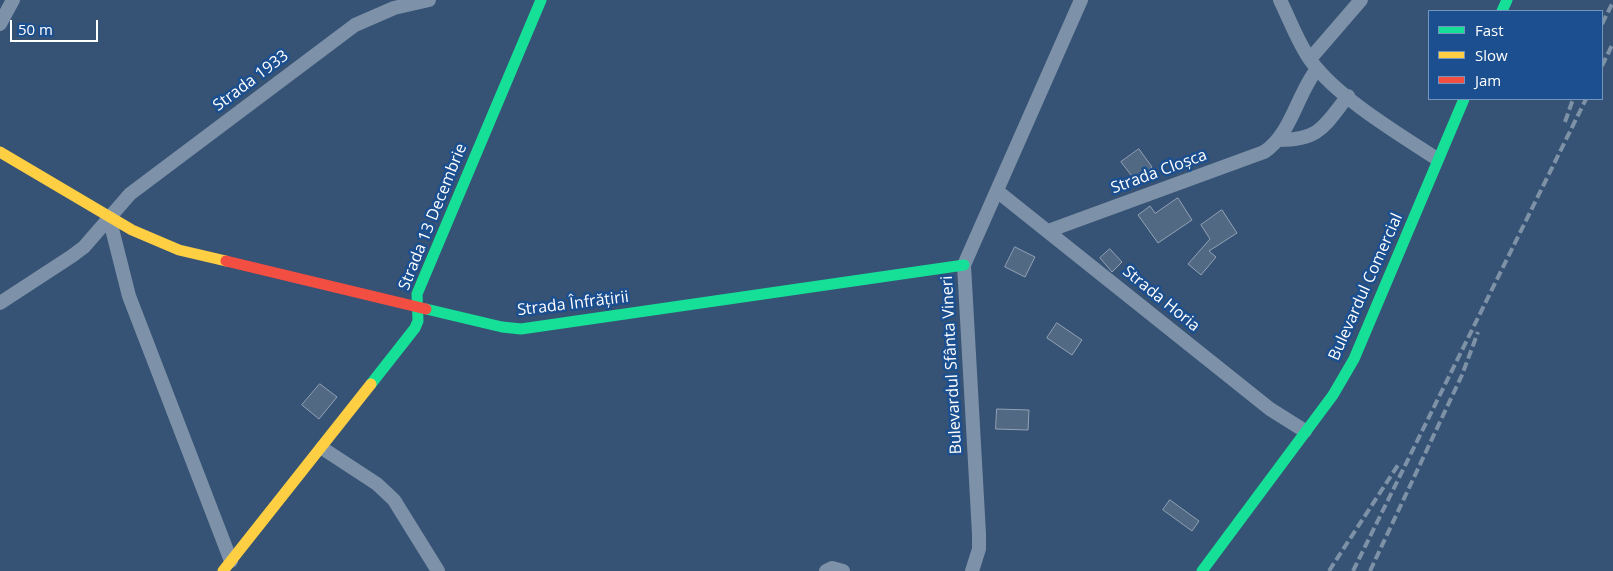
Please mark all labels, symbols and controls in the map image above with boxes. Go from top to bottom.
scale bar [12,10,100,42]
legend [1428,10,1603,100]
text: 50 m [18,19,53,39]
text: Fast [1475,20,1504,40]
text: Slow [1475,45,1508,65]
street label: Strada 1933 [210,46,292,116]
text: Jam [1475,70,1501,90]
street label: Strada 13 Decembrie [395,141,471,293]
street label: Strada Cloșca [1108,146,1210,198]
street label: Bulevardul Comercial [1325,210,1407,364]
street label: Strada Horia [1119,262,1203,336]
street label: Bulevardul Sfânta Vineri [938,275,966,455]
street label: Strada Înfrățirii [516,288,630,320]

